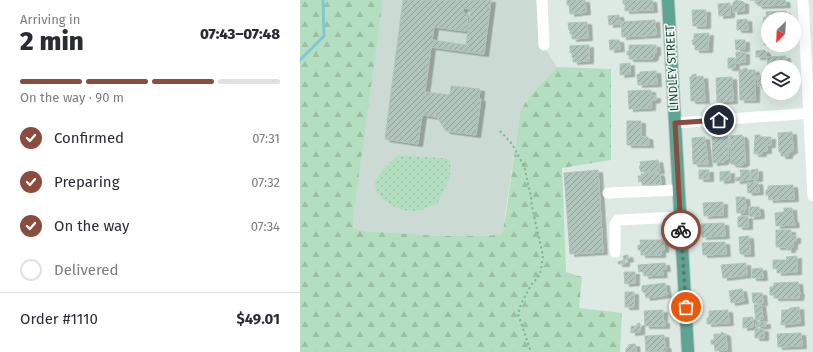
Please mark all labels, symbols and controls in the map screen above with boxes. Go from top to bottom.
text: Arriving in [20,12,80,27]
north arrow [761,12,801,52]
map controls [761,12,801,100]
street label: LINDLEY STREET [663,24,681,111]
text: 07:43–07:48 [200,25,280,43]
text: 2 min [20,26,84,57]
button: layers [761,60,801,100]
text: On the way · 90 m [20,90,124,105]
pin [702,103,736,137]
icon: home [708,109,730,131]
icon: check [20,127,42,149]
text: Confirmed [54,129,124,147]
text: 07:31 [252,131,280,146]
icon: check [20,171,42,193]
text: Preparing [54,173,119,191]
text: 07:32 [251,175,280,190]
courier [661,210,701,250]
icon: check [20,215,42,237]
text: On the way [54,217,129,235]
text: 07:34 [251,219,280,234]
icon: bike [670,219,692,241]
text: Delivered [54,261,118,279]
pin [669,290,703,324]
icon: bag [675,296,697,318]
text: Order #1110 [20,310,98,328]
text: $49.01 [236,310,280,328]

